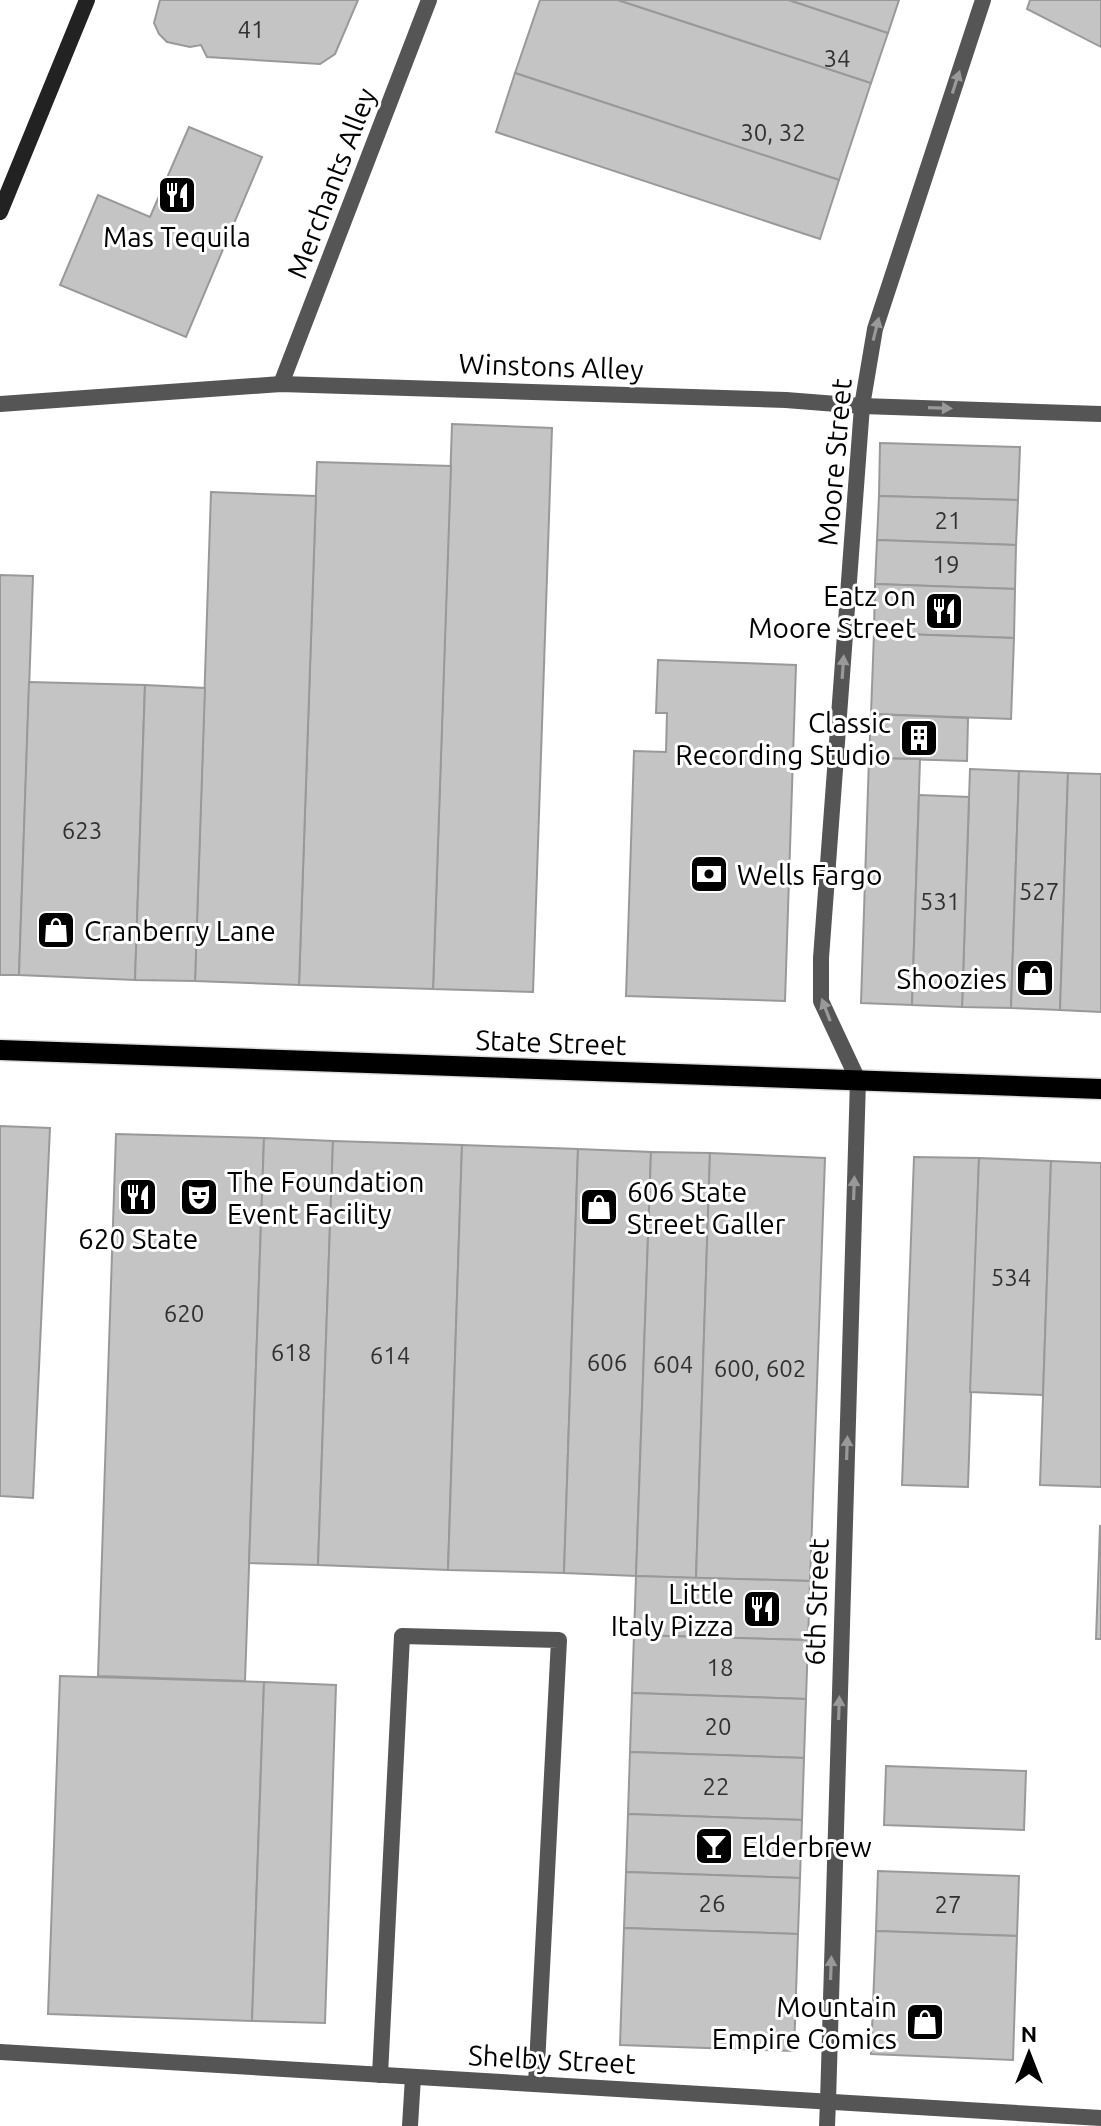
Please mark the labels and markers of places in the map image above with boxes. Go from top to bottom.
restaurant icon: Mas Tequila [156,174,198,216]
place label: Mas Tequila [103,221,251,252]
place label: Eatz on Moore Street [748,580,916,643]
restaurant icon: Eatz on Moore Street [923,590,965,632]
place label: Classic Recording Studio [675,707,891,770]
building icon: Classic Recording Studio [898,717,940,759]
bank icon: Wells Fargo [688,853,730,895]
place label: Wells Fargo [737,859,882,890]
shop icon: Cranberry Lane [35,909,77,951]
place label: Cranberry Lane [84,915,276,946]
shop icon: Shoozies [1014,957,1056,999]
place label: Shoozies [897,963,1007,994]
place label: The Foundation Event Facility [227,1166,424,1229]
restaurant icon: 620 State [117,1176,159,1218]
theatre icon: The Foundation Event Facility [178,1176,220,1218]
place label: 606 State Street Galler [627,1176,786,1239]
shop icon: 606 State Street Galler [578,1186,620,1228]
place label: 620 State [78,1223,198,1254]
place label: Little Italy Pizza [611,1578,734,1641]
restaurant icon: Little Italy Pizza [741,1588,783,1630]
bar icon: Elderbrew [693,1825,735,1867]
place label: Elderbrew [742,1831,872,1862]
place label: Mountain Empire Comics [712,1991,897,2054]
shop icon: Mountain Empire Comics [904,2001,946,2043]

